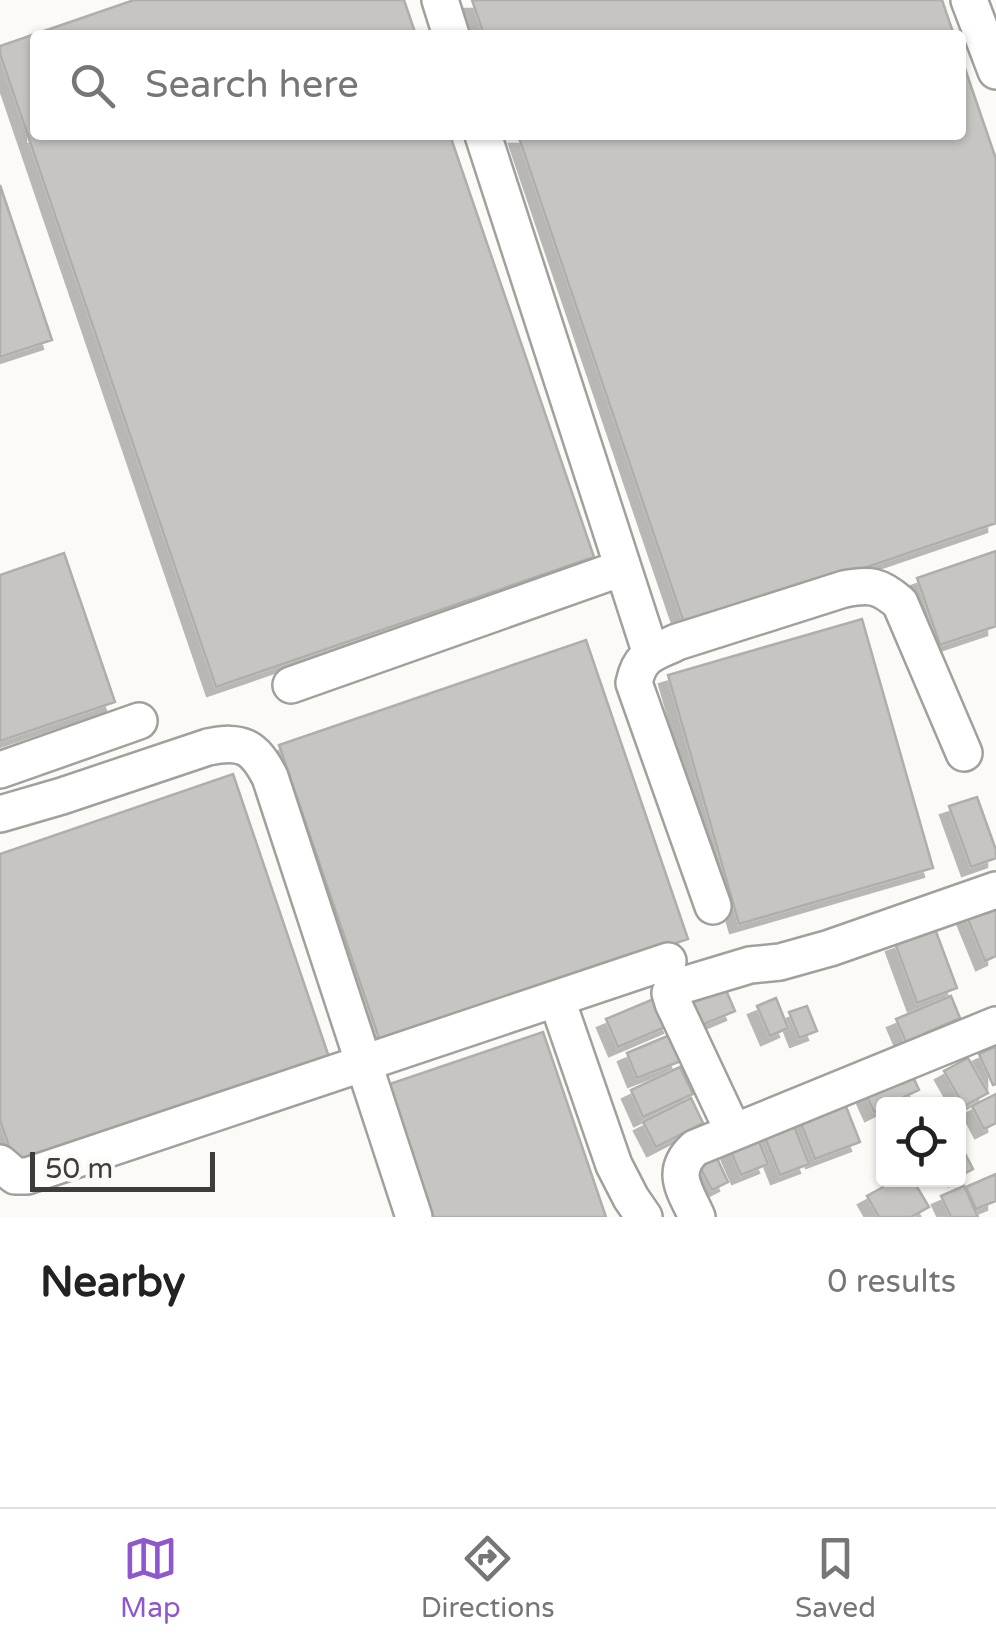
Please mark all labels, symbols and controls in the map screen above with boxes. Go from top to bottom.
search box [30,30,966,140]
icon: search [65,58,120,113]
text: Search here [145,62,359,108]
map controls [876,1097,966,1187]
button: locate [876,1097,966,1187]
scale bar [30,1147,215,1192]
text: 50 m [45,1152,113,1186]
text: Nearby [40,1257,185,1308]
text: 0 results [827,1263,956,1301]
tab: Map [120,1531,181,1625]
tab: Directions [421,1531,555,1625]
tab: Saved [795,1531,876,1625]

